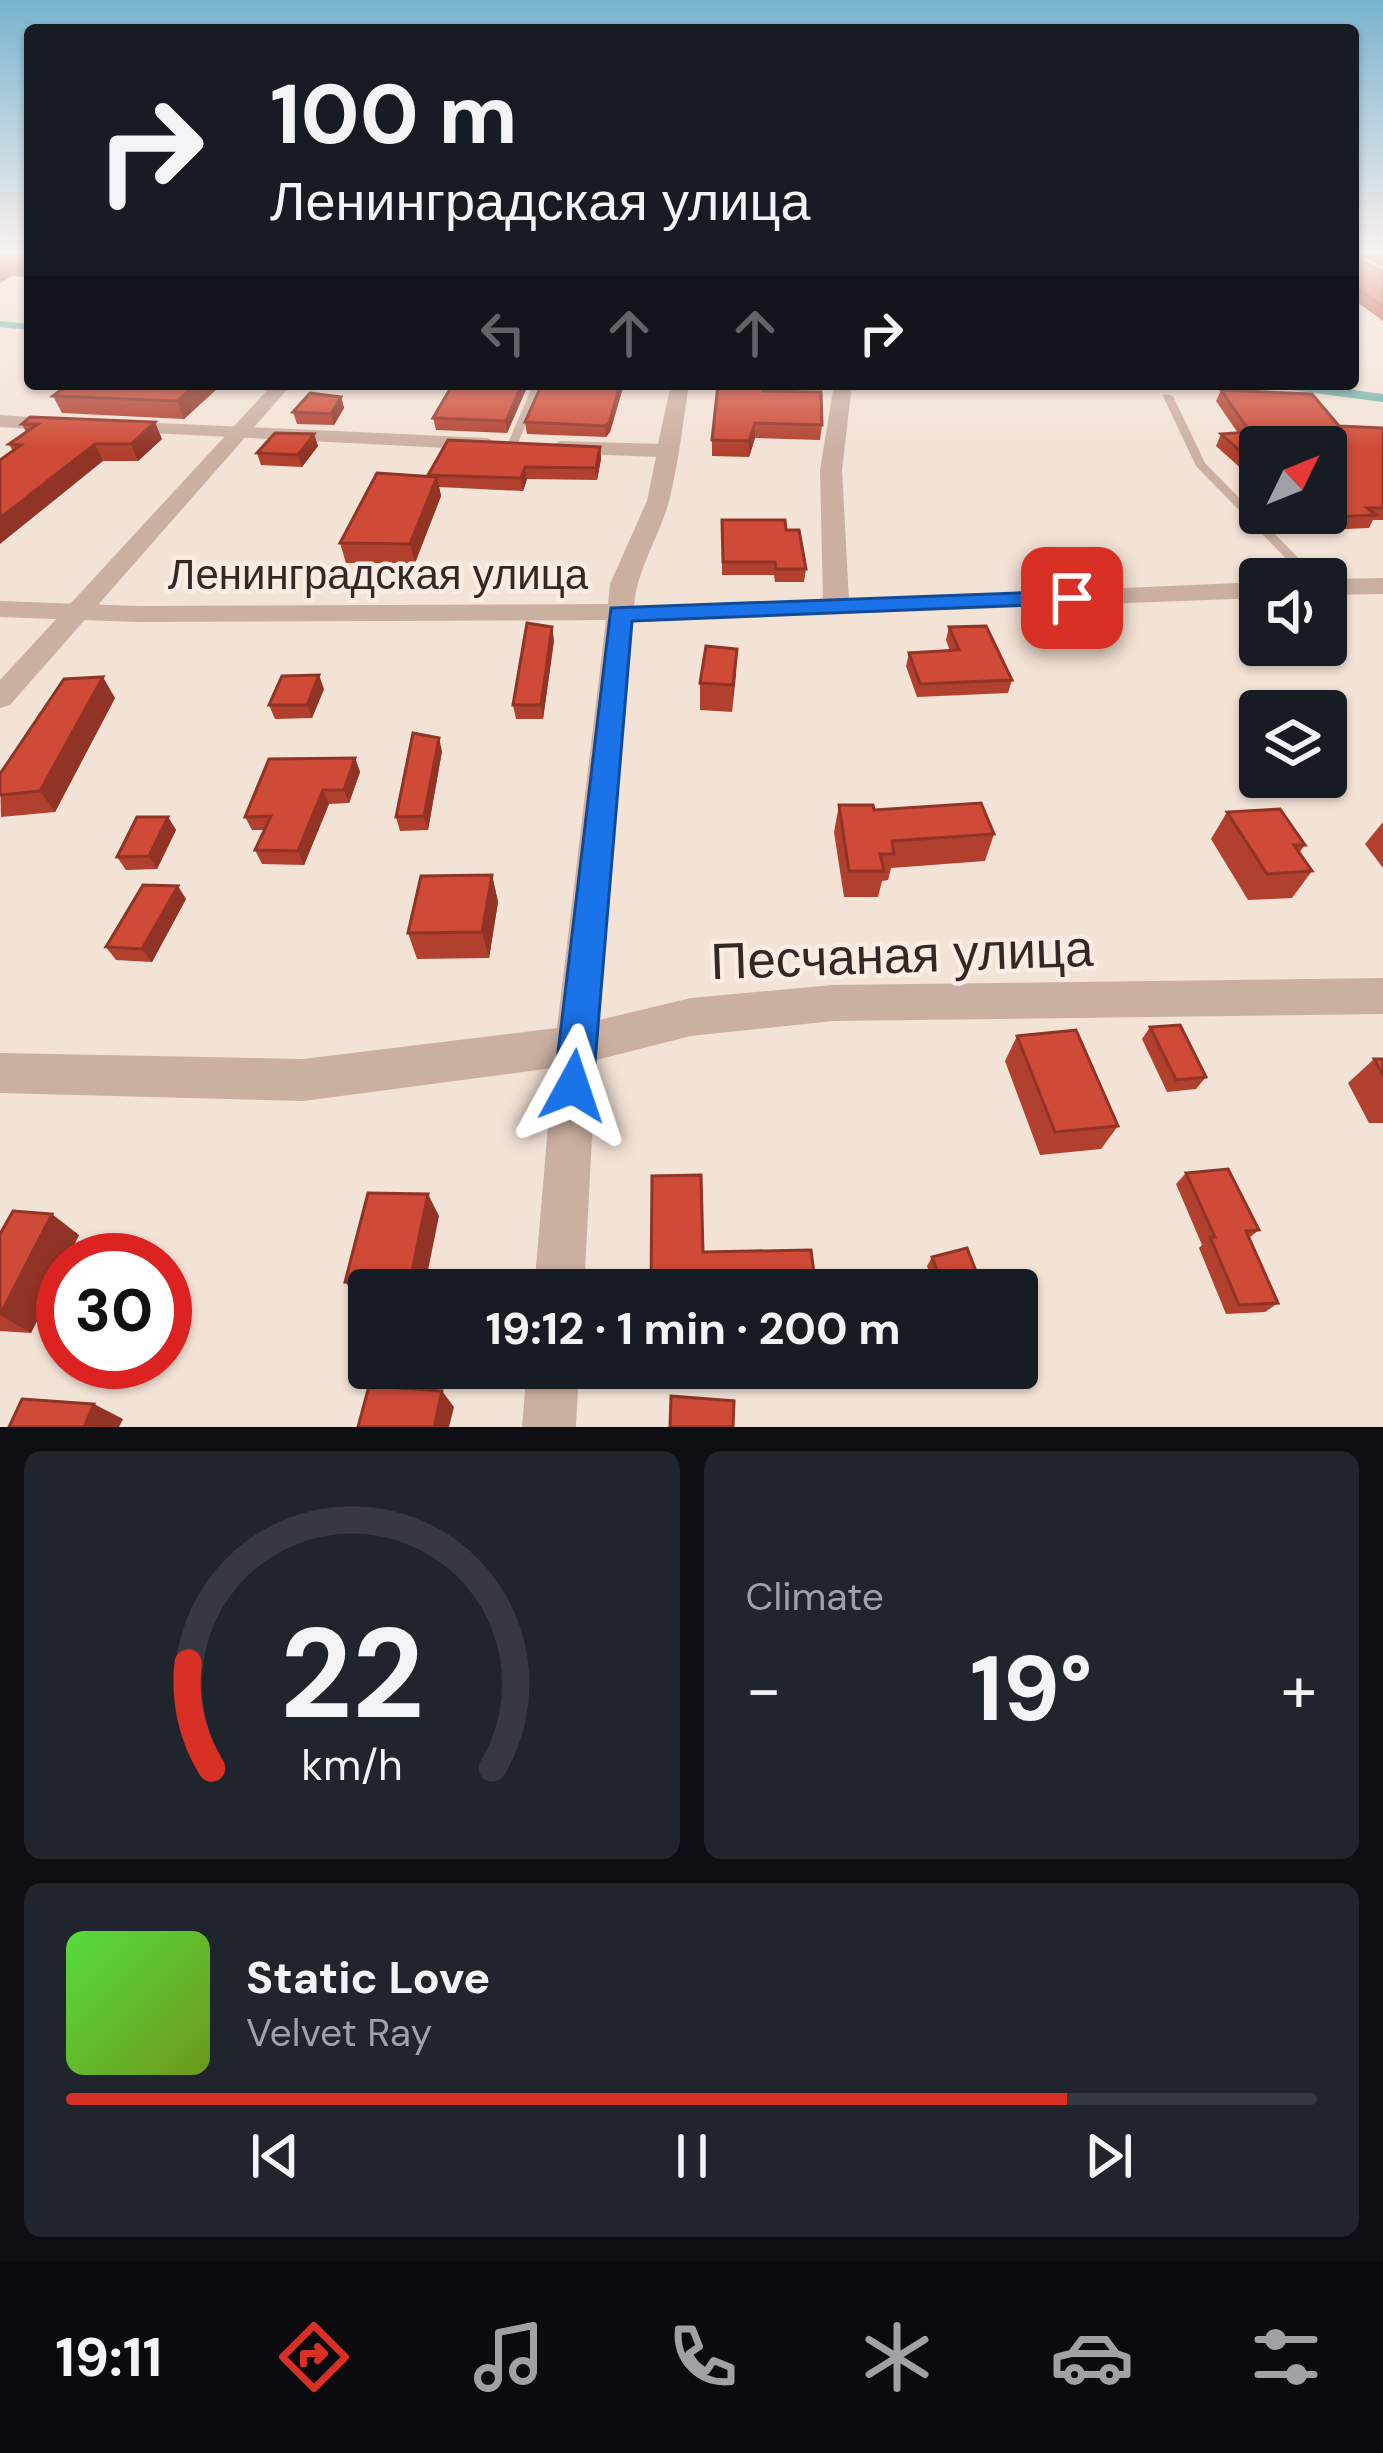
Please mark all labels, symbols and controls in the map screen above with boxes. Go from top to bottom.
text: 100 m [270,60,518,169]
icon: right [72,72,228,228]
text: Ленинградская улица [270,166,810,237]
icon: left [470,300,536,366]
icon: ahead [596,300,662,366]
icon: ahead [722,300,788,366]
icon: right [848,300,914,366]
north arrow [1239,426,1347,534]
map controls [1239,426,1347,798]
street label: Ленинградская улица [168,547,589,602]
pin [1021,547,1123,649]
button: sound [1239,558,1347,666]
icon: arrive [1039,565,1105,631]
button: layers [1239,690,1347,798]
street label: Песчаная улица [710,915,1095,995]
position arrow [510,1023,636,1149]
speed limit sign: 30 [36,1233,192,1389]
text: 19:12 · 1 min · 200 m [485,1299,901,1358]
text: Climate [746,1571,884,1622]
text: 22 [280,1593,424,1756]
text: 19° [970,1631,1093,1748]
text: − [746,1647,782,1732]
text: + [1281,1647,1317,1732]
text: km/h [301,1737,402,1793]
text: Static Love [246,1948,490,2007]
text: Velvet Ray [246,2007,432,2058]
icon: previous [242,2123,308,2189]
icon: pause [659,2123,725,2189]
icon: next [1076,2123,1142,2189]
icon: directions [272,2315,356,2399]
icon: music [467,2315,551,2399]
icon: phone [661,2315,745,2399]
icon: climate [855,2315,939,2399]
icon: car [1050,2315,1134,2399]
icon: filters [1244,2315,1328,2399]
text: 19:11 [55,2322,162,2393]

